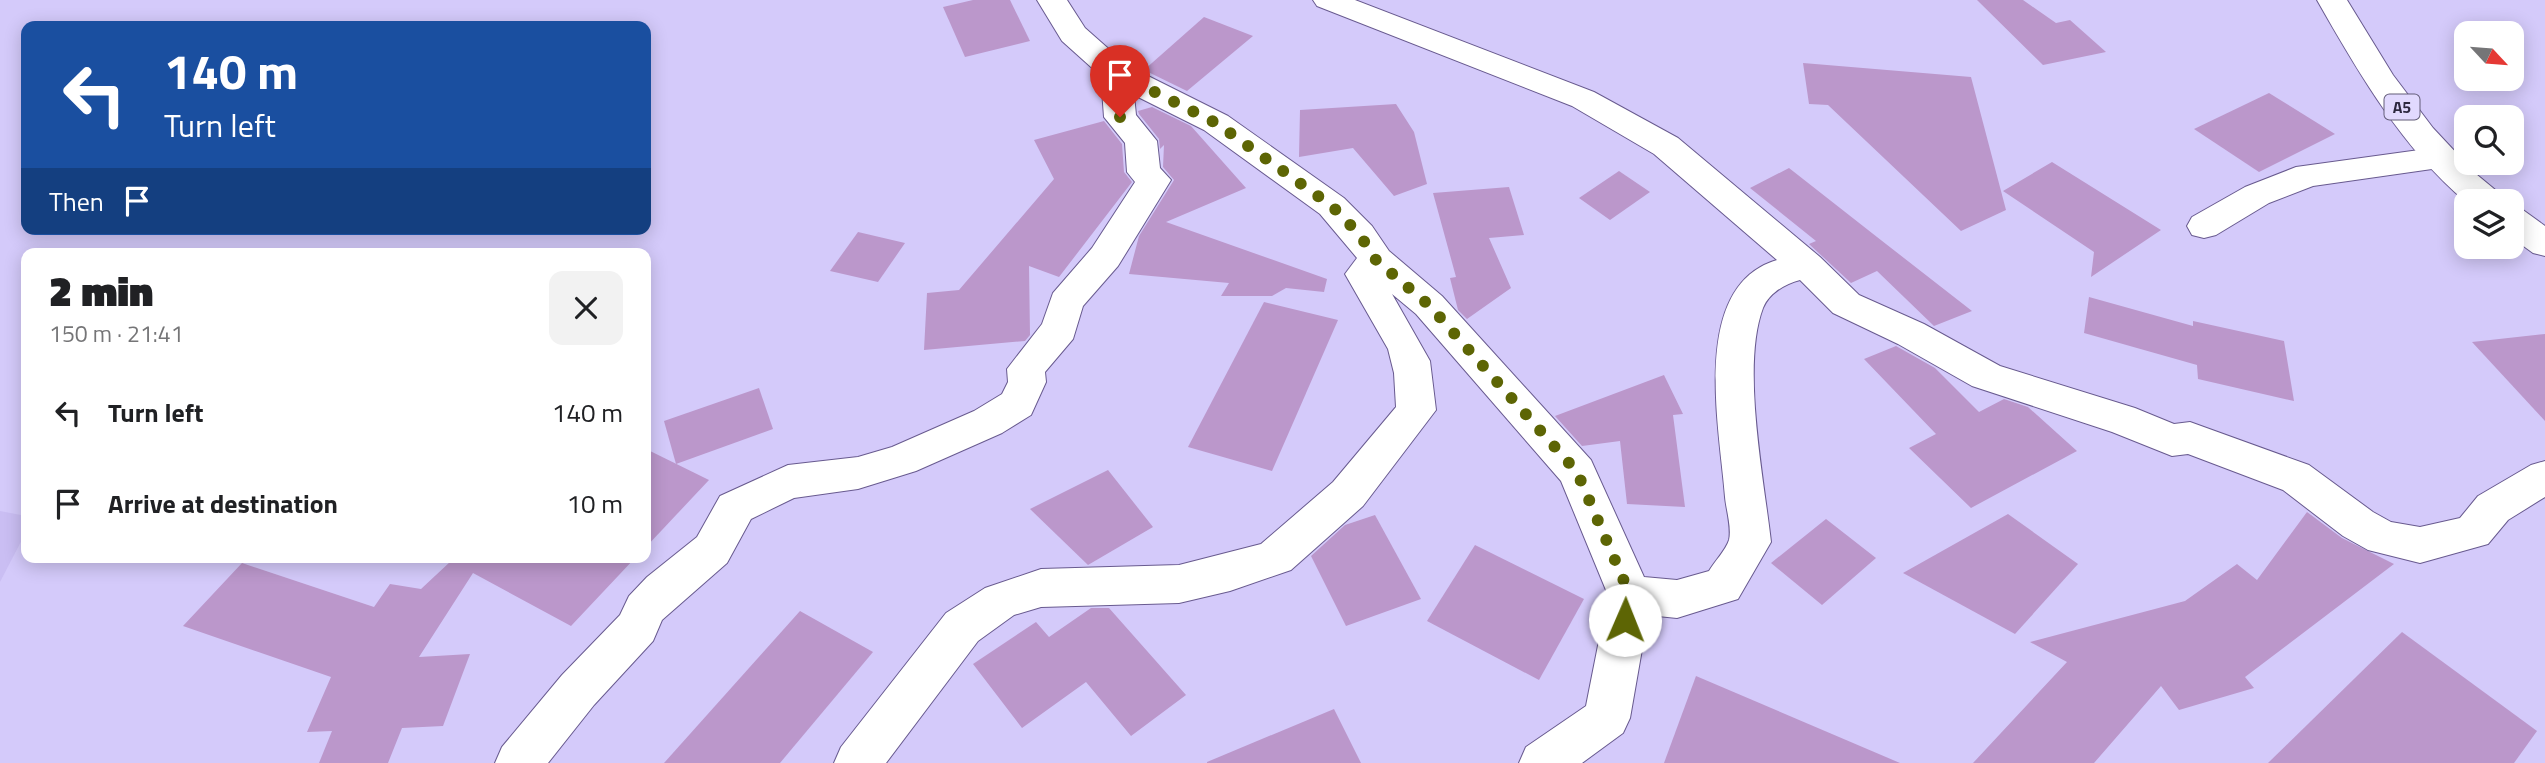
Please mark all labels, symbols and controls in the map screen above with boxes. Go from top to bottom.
north arrow [2454,21,2524,91]
map controls [2454,21,2524,259]
text: 140 m [164,33,298,108]
pin [1090,45,1150,117]
icon: left [49,49,140,140]
icon: arrive [1101,56,1139,94]
road number: A5 [2384,94,2420,120]
text: Turn left [164,101,276,149]
button: search [2454,105,2524,175]
text: Then [49,182,104,221]
icon: arrive [118,182,156,220]
button: layers [2454,189,2524,259]
text: 2 min [49,258,153,322]
button: close [549,271,623,345]
text: 150 m · 21:41 [49,316,184,351]
text: Turn left [108,393,203,432]
text: 140 m [552,393,623,432]
icon: left [49,394,87,432]
text: Arrive at destination [108,484,338,523]
text: 10 m [566,484,623,523]
icon: arrive [49,485,87,523]
position arrow [1588,583,1662,657]

